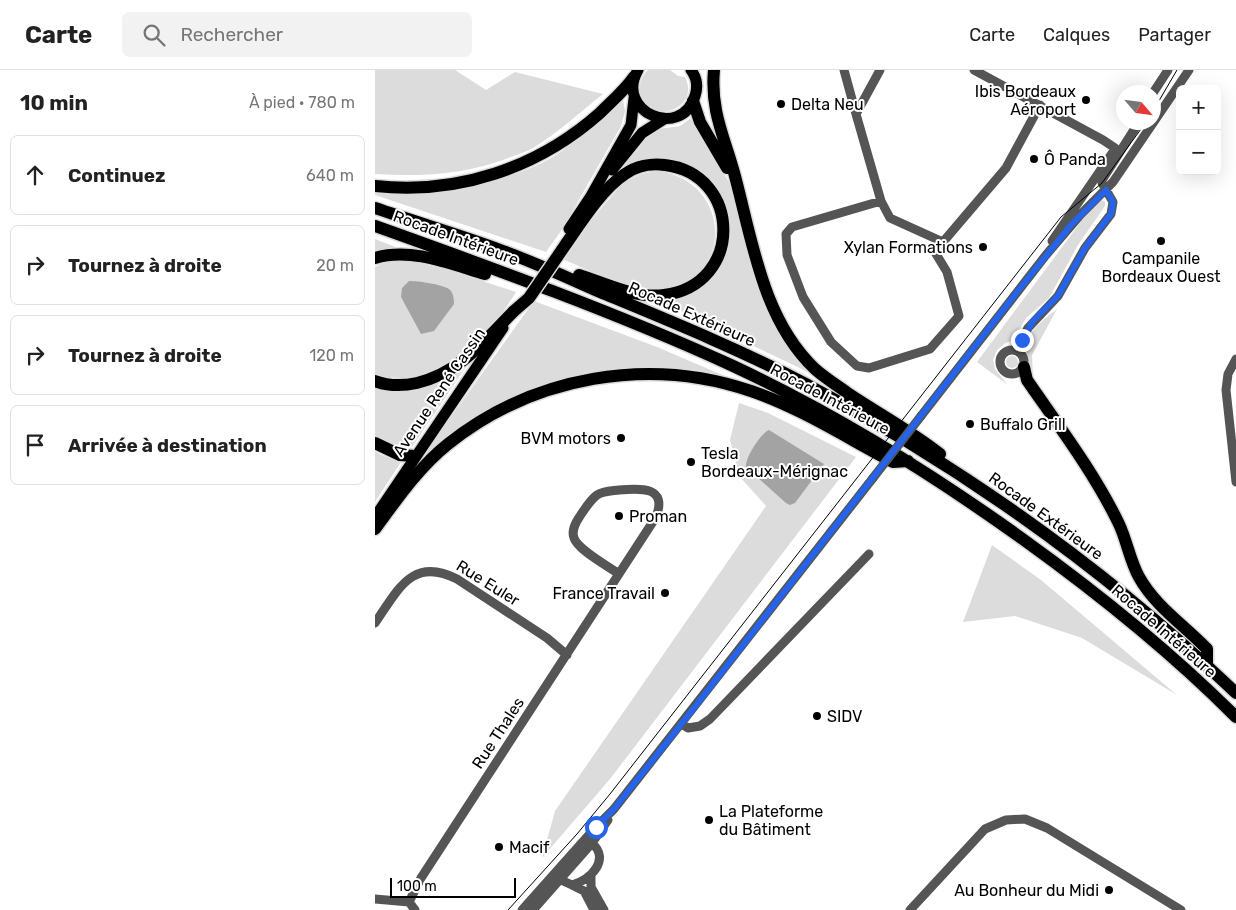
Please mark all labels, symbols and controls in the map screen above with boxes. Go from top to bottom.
search box [122,12,472,57]
text: Carte [25,21,92,49]
icon: search [140,21,168,49]
text: Rechercher [180,23,283,46]
text: Carte [969,24,1015,46]
text: Calques [1043,24,1110,46]
text: Partager [1138,24,1211,46]
place label: Ibis Bordeaux Aéroport [975,82,1076,119]
north arrow [1116,85,1161,130]
map controls [1176,85,1221,175]
button: + [1176,85,1221,130]
text: 10 min [20,90,88,115]
text: À pied · 780 m [249,93,355,112]
marker: Ibis Bordeaux Aéroport [1080,94,1092,106]
place label: Delta Neu [791,95,864,114]
marker: Delta Neu [775,98,787,110]
button: − [1176,130,1221,175]
place label: Ô Panda [1044,149,1106,169]
marker: Ô Panda [1028,153,1040,165]
icon: ahead [21,161,49,189]
text: Continuez [68,164,166,187]
text: 640 m [306,166,354,185]
street label: Rocade Intérieure [391,206,521,270]
marker: Campanile Bordeaux Ouest [1155,235,1167,247]
place label: Xylan Formations [844,238,973,257]
marker: Xylan Formations [977,241,989,253]
place label: Campanile Bordeaux Ouest [1101,249,1221,286]
icon: right [21,251,49,279]
text: Tournez à droite [68,254,222,277]
text: 20 m [316,256,354,275]
street label: Rocade Extérieure [626,278,758,350]
street label: Avenue René Cassin [389,324,489,460]
route end [1011,329,1034,352]
icon: right [21,341,49,369]
text: Tournez à droite [68,344,222,367]
text: 120 m [309,346,354,365]
street label: Rocade Intérieure [767,360,893,438]
place label: Buffalo Grill [980,415,1066,434]
marker: Buffalo Grill [964,418,976,430]
place label: BVM motors [520,429,611,448]
icon: arrive [21,431,49,459]
marker: BVM motors [615,432,627,444]
text: Arrivée à destination [68,434,267,457]
place label: Tesla Bordeaux-Mérignac [701,444,848,481]
marker: Tesla Bordeaux-Mérignac [685,456,697,468]
street label: Rocade Extérieure [985,468,1107,564]
place label: Proman [629,507,687,526]
marker: Proman [613,510,625,522]
street label: Rue Euler [453,556,523,610]
street label: Rocade Intérieure [1108,580,1220,682]
place label: France Travail [552,584,655,603]
marker: France Travail [659,587,671,599]
street label: Rue Thales [468,694,528,772]
place label: SIDV [827,707,863,726]
marker: SIDV [811,710,823,722]
place label: La Plateforme du Bâtiment [719,802,823,839]
marker: La Plateforme du Bâtiment [703,814,715,826]
route start [585,816,608,839]
place label: Macif [509,838,550,857]
marker: Macif [493,841,505,853]
scale bar [390,875,516,898]
text: 100 m [397,878,437,895]
place label: Au Bonheur du Midi [954,881,1099,900]
marker: Au Bonheur du Midi [1103,884,1115,896]

